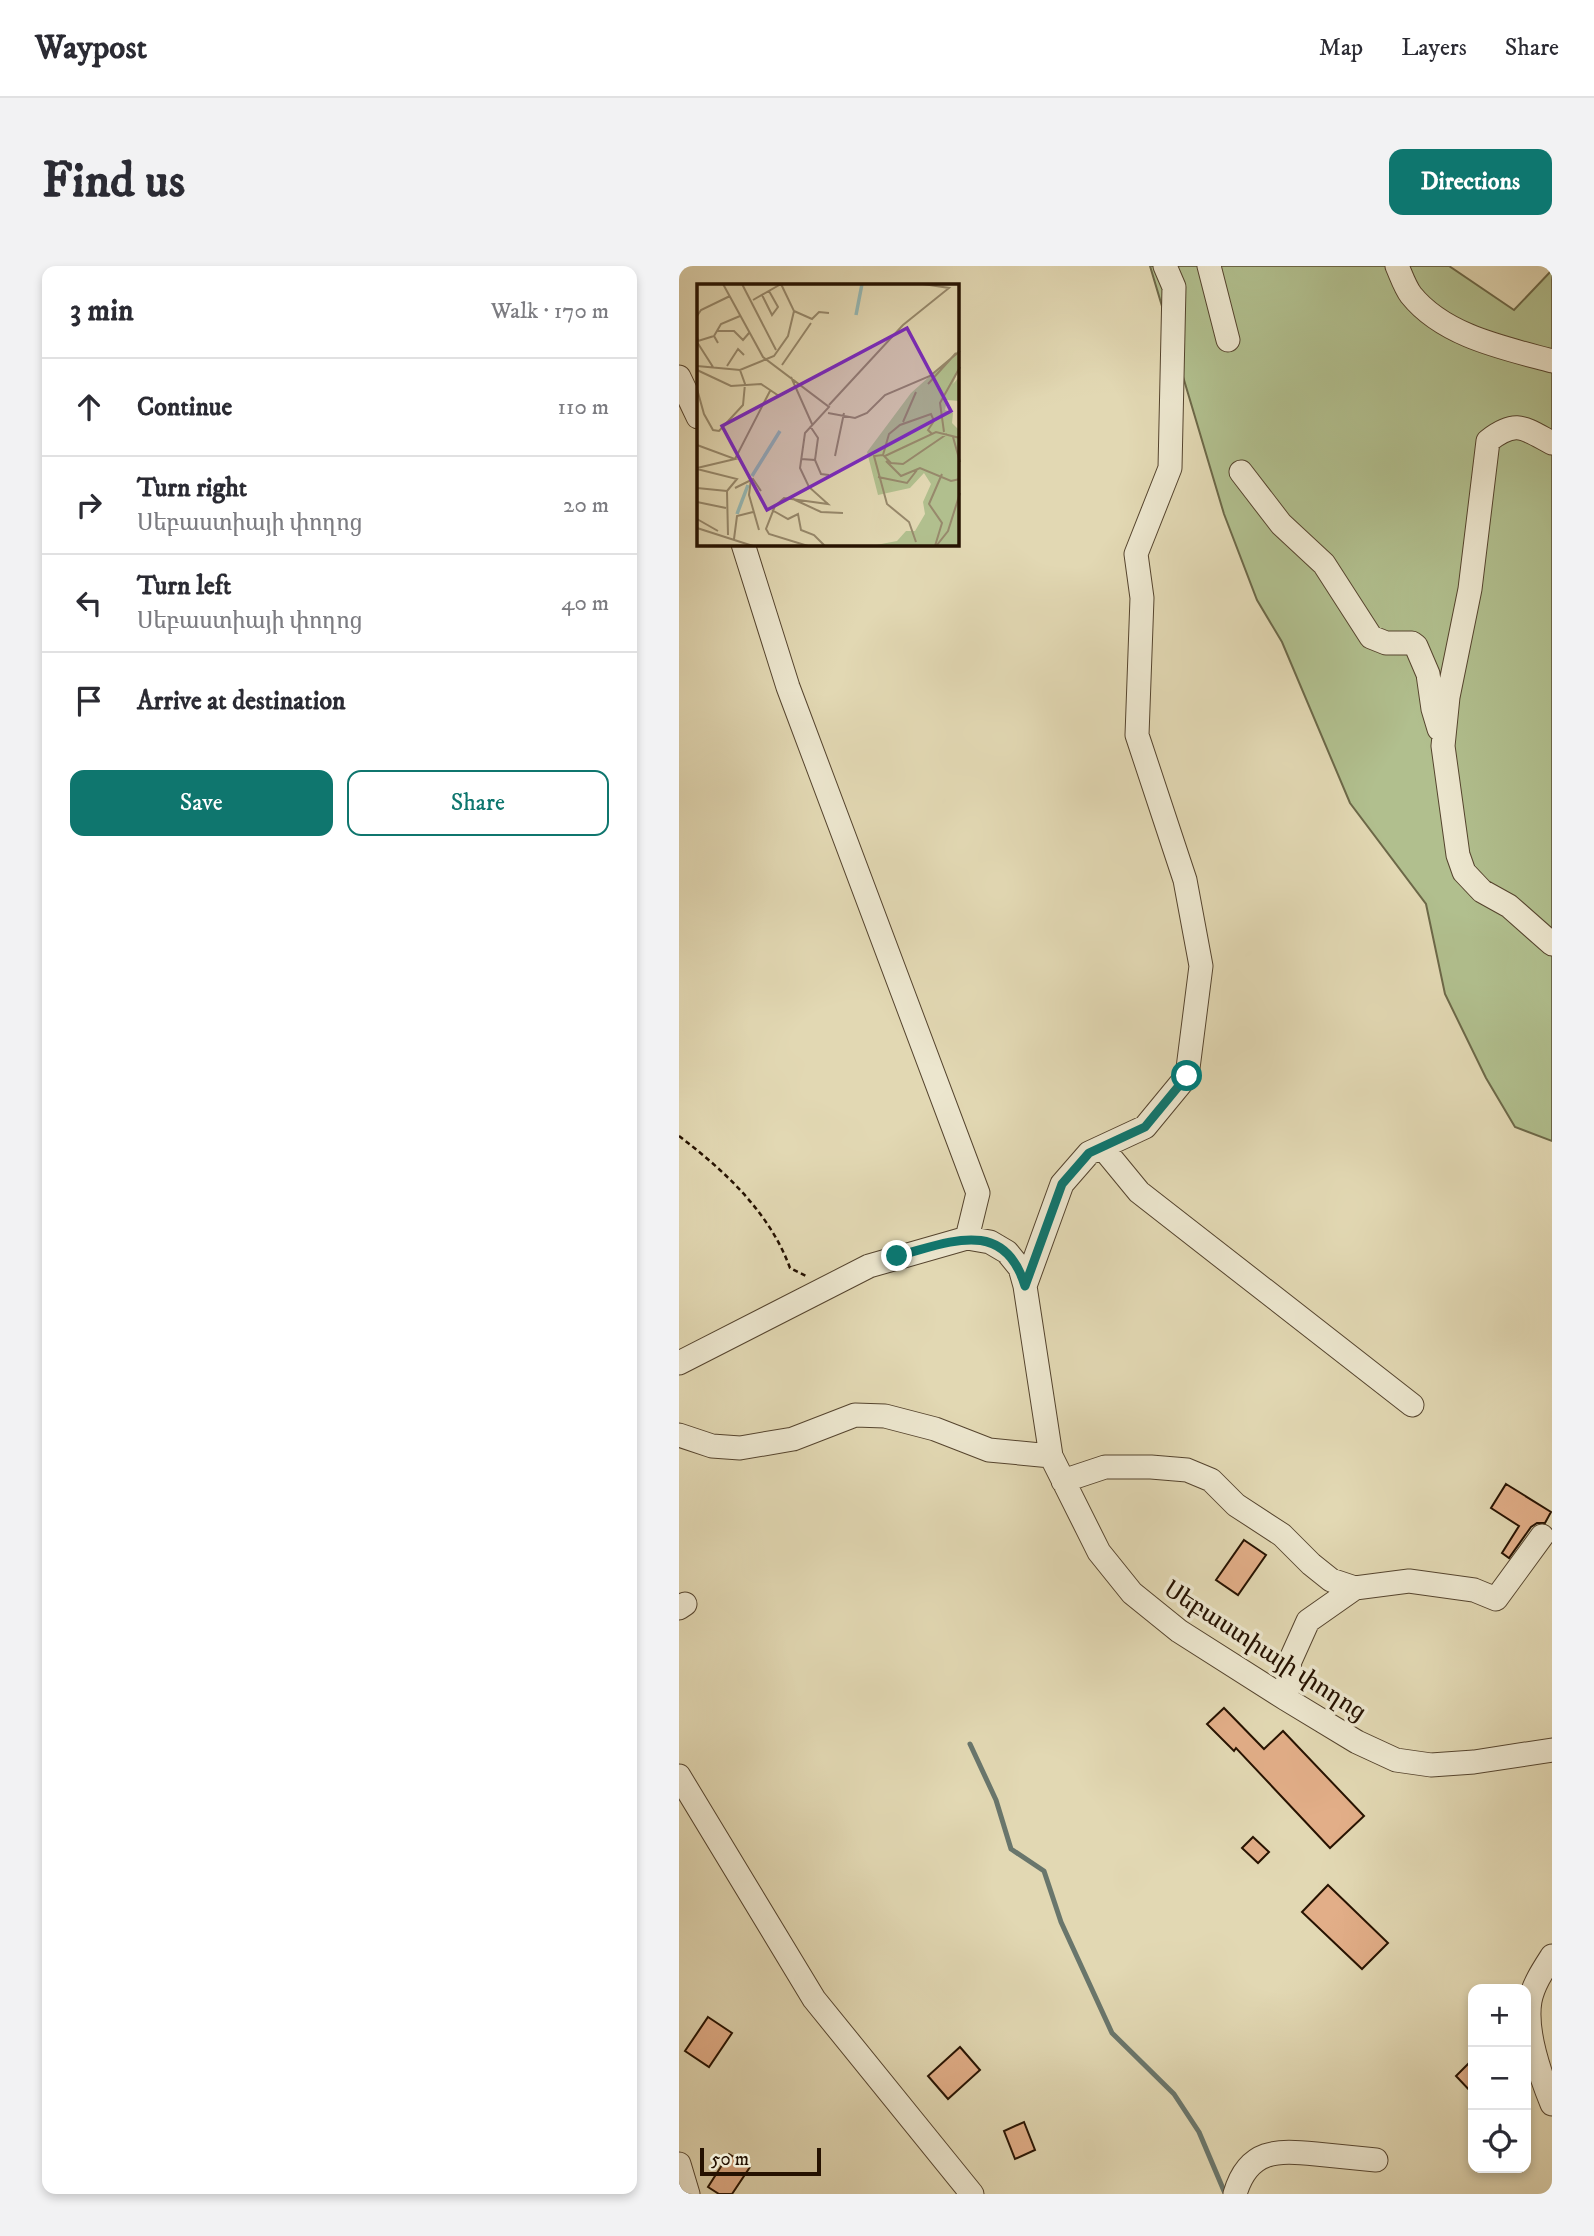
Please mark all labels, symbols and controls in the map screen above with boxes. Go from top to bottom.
text: Waypost [35,28,147,69]
text: Map [1319,33,1363,63]
text: Layers [1401,33,1467,63]
text: Share [1505,33,1559,63]
button: Directions [1389,149,1552,215]
text: Find us [42,151,185,213]
inset map [697,284,959,546]
text: 3 min [70,293,134,330]
text: Walk · 170 m [491,297,609,326]
icon: ahead [70,388,108,426]
text: Continue [137,391,232,424]
text: 110 m [558,393,609,422]
text: Turn right [137,472,247,505]
icon: right [70,486,108,524]
text: 20 m [563,491,609,520]
text: Սեբաստիայի փողոց [137,509,362,538]
text: Turn left [137,570,231,603]
icon: left [70,584,108,622]
text: 40 m [561,589,609,618]
text: Սեբաստիայի փողոց [137,607,362,636]
icon: arrive [70,682,108,720]
text: Arrive at destination [137,685,346,718]
button: Save [70,770,333,836]
button: Share [347,770,609,836]
route start [1171,1060,1202,1091]
route end [881,1240,912,1271]
street label: Սեբաստիայի փողոց [1158,1574,1372,1728]
map controls [1468,1984,1531,2173]
button: + [1468,1984,1531,2047]
button: − [1468,2047,1531,2110]
button: locate [1468,2110,1531,2173]
scale bar [700,2145,821,2177]
text: 50 m [711,2148,749,2171]

